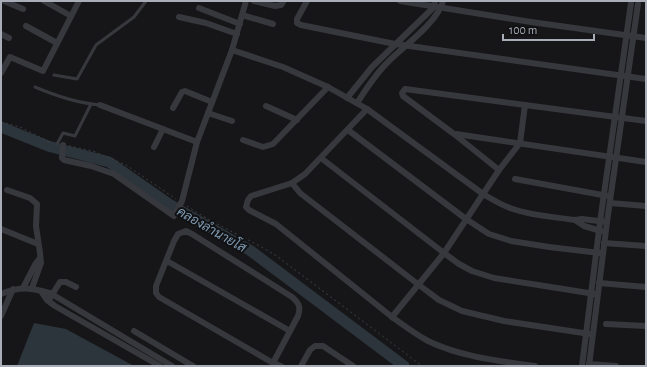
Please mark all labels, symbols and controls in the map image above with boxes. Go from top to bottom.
scale bar [503,16,594,42]
text: 100 m [509,24,537,36]
water label: คลองลำนายโส [175,203,250,255]

